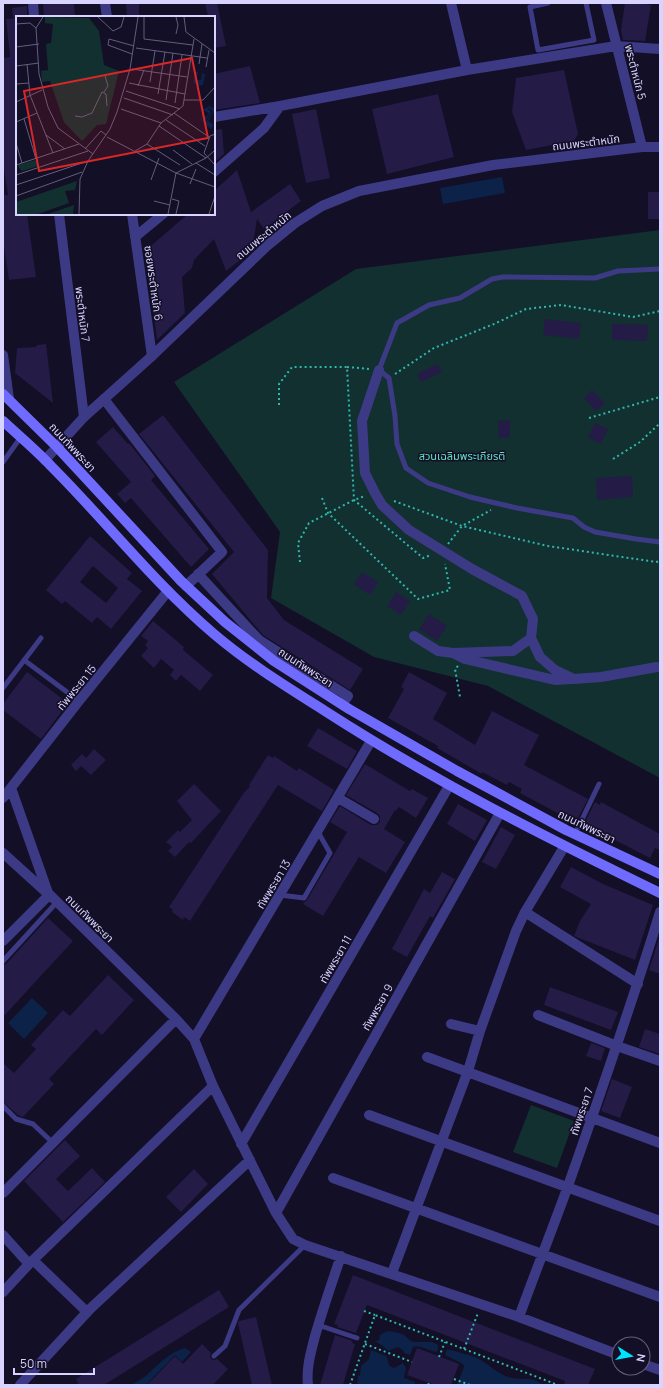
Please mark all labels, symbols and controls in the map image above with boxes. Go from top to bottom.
inset map [16,16,215,215]
street label: พระตำหนัก 5 [622,43,650,101]
street label: ถนนพระตำหนัก [551,130,621,154]
street label: ถนนพระตำหนัก [232,207,294,263]
street label: ซอยพระตำหนัก 6 [141,244,167,322]
street label: พระตำหนัก 7 [72,285,94,343]
street label: ถนนทัพพระยา [46,419,100,475]
park label: สวนเฉลิมพระเกียรติ [419,448,505,463]
street label: ถนนทัพพระยา [276,644,336,690]
street label: ทัพพระยา 15 [53,661,99,713]
street label: ถนนทัพพระยา [556,806,618,846]
street label: ทัพพระยา 13 [252,857,294,911]
street label: ถนนทัพพระยา [63,891,117,945]
street label: ทัพพระยา 11 [315,932,355,986]
street label: ทัพพระยา 9 [358,981,396,1033]
street label: ทัพพระยา 7 [566,1085,596,1137]
north arrow [611,1336,651,1376]
scale bar [14,1350,94,1376]
text: N [633,1353,649,1363]
text: 50 m [20,1355,47,1372]

